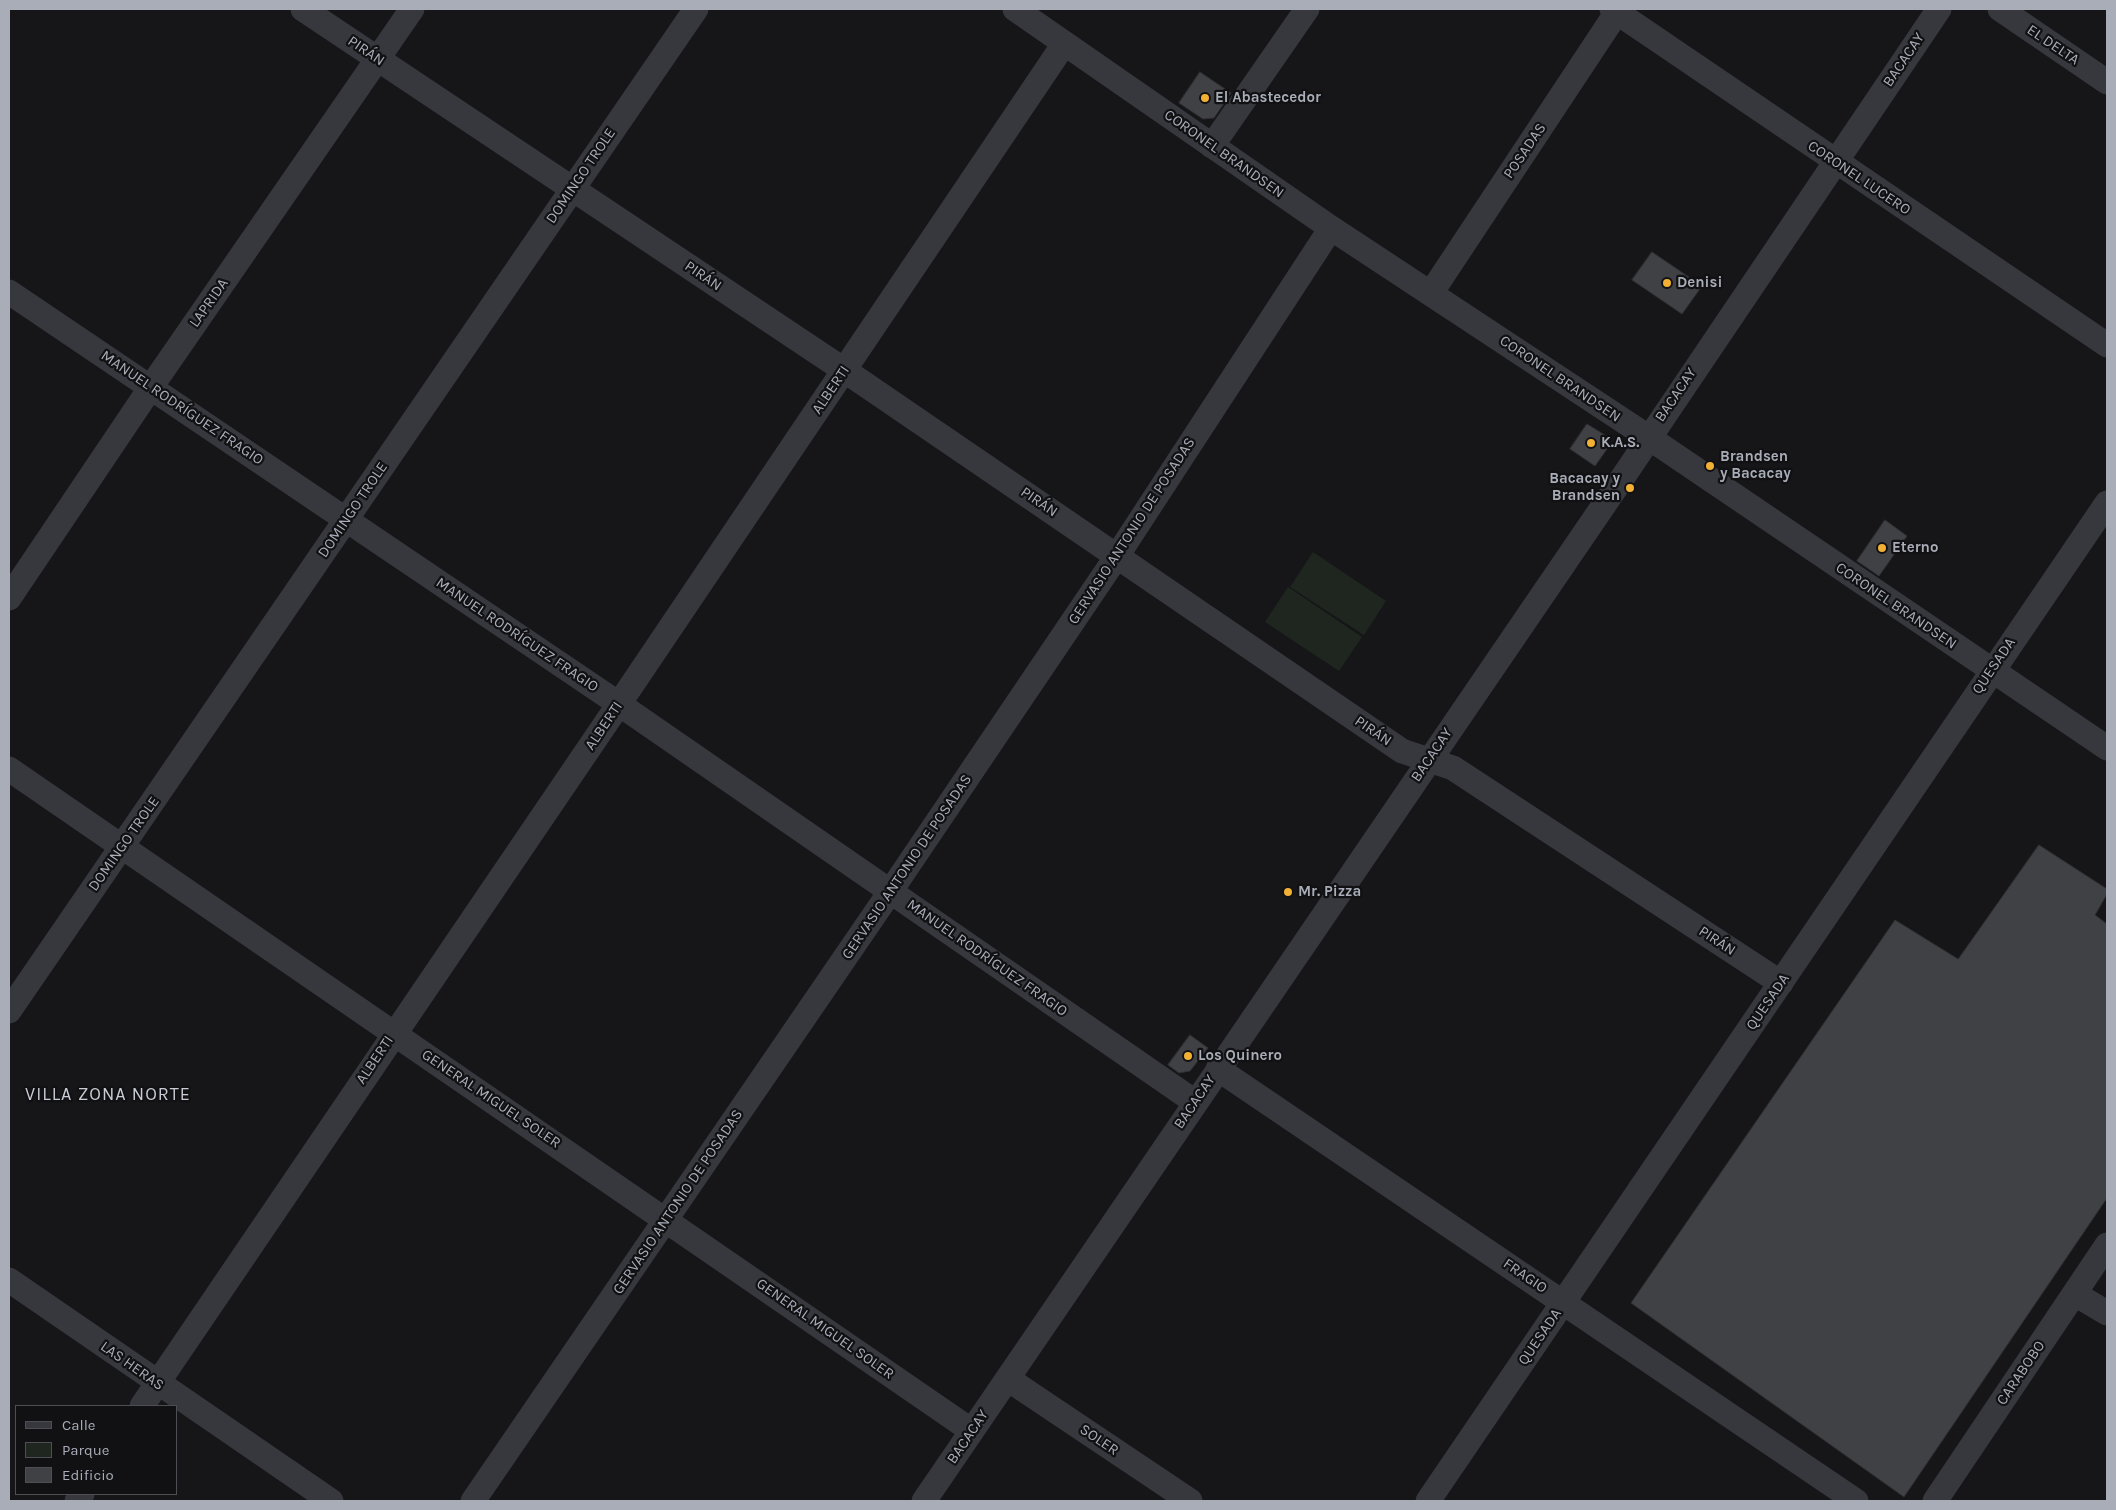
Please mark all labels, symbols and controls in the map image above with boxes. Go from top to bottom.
street label: EL DELTA [2023,21,2083,69]
street label: BACACAY [1879,30,1929,90]
street label: PIRÁN [344,32,388,70]
place label: El Abastecedor [1215,89,1321,107]
marker: El Abastecedor [1199,92,1211,104]
street label: CORONEL BRANDSEN [1161,106,1287,202]
street label: POSADAS [1500,120,1550,182]
street label: DOMINGO TROLE [542,125,620,227]
street label: CORONEL LUCERO [1804,137,1914,219]
street label: PIRÁN [681,257,725,295]
place label: Denisi [1677,274,1722,292]
street label: LAPRIDA [186,275,232,331]
marker: Denisi [1661,277,1673,289]
street label: CORONEL BRANDSEN [1496,332,1624,426]
street label: MANUEL RODRÍGUEZ FRAGIO [97,347,267,469]
street label: ALBERTI [808,362,854,418]
street label: BACACAY [1651,365,1701,425]
street label: GERVASIO ANTONIO DE POSADAS [1065,434,1199,628]
place label: K.A.S. [1601,434,1639,452]
marker: K.A.S. [1585,437,1597,449]
place label: Brandsen y Bacacay [1720,448,1791,483]
street label: DOMINGO TROLE [314,459,392,561]
marker: Brandsen y Bacacay [1704,460,1716,472]
place label: Bacacay y Brandsen [1549,470,1620,505]
marker: Bacacay y Brandsen [1624,482,1636,494]
street label: PIRÁN [1017,483,1061,521]
place label: Eterno [1892,539,1938,557]
marker: Eterno [1876,542,1888,554]
street label: CORONEL BRANDSEN [1832,559,1960,653]
street label: MANUEL RODRÍGUEZ FRAGIO [432,574,602,696]
street label: QUESADA [1969,634,2019,698]
street label: ALBERTI [581,698,627,754]
street label: PIRÁN [1351,712,1395,750]
street label: BACACAY [1407,725,1457,785]
street label: GERVASIO ANTONIO DE POSADAS [838,771,976,963]
street label: DOMINGO TROLE [85,793,163,895]
place label: Mr. Pizza [1298,883,1361,901]
marker: Mr. Pizza [1282,886,1294,898]
street label: MANUEL RODRÍGUEZ FRAGIO [903,896,1071,1020]
street label: PIRÁN [1695,922,1739,960]
street label: QUESADA [1743,970,1793,1034]
street label: ALBERTI [352,1032,398,1088]
street label: GENERAL MIGUEL SOLER [418,1046,564,1152]
place label: Los Quinero [1198,1047,1282,1065]
marker: Los Quinero [1182,1050,1194,1062]
street label: BACACAY [1170,1072,1220,1132]
district label: VILLA ZONA NORTE [23,1084,193,1106]
street label: GERVASIO ANTONIO DE POSADAS [609,1106,747,1298]
street label: FRAGIO [1500,1255,1550,1297]
street label: GENERAL MIGUEL SOLER [753,1275,897,1383]
street label: QUESADA [1515,1305,1565,1369]
street label: CARABOBO [1993,1337,2049,1409]
street label: LAS HERAS [97,1338,167,1394]
legend [15,1405,178,1495]
street label: BACACAY [943,1407,993,1467]
text: Calle [62,1416,96,1434]
street label: SOLER [1076,1420,1122,1460]
text: Parque [62,1441,110,1459]
text: Edificio [62,1466,114,1484]

